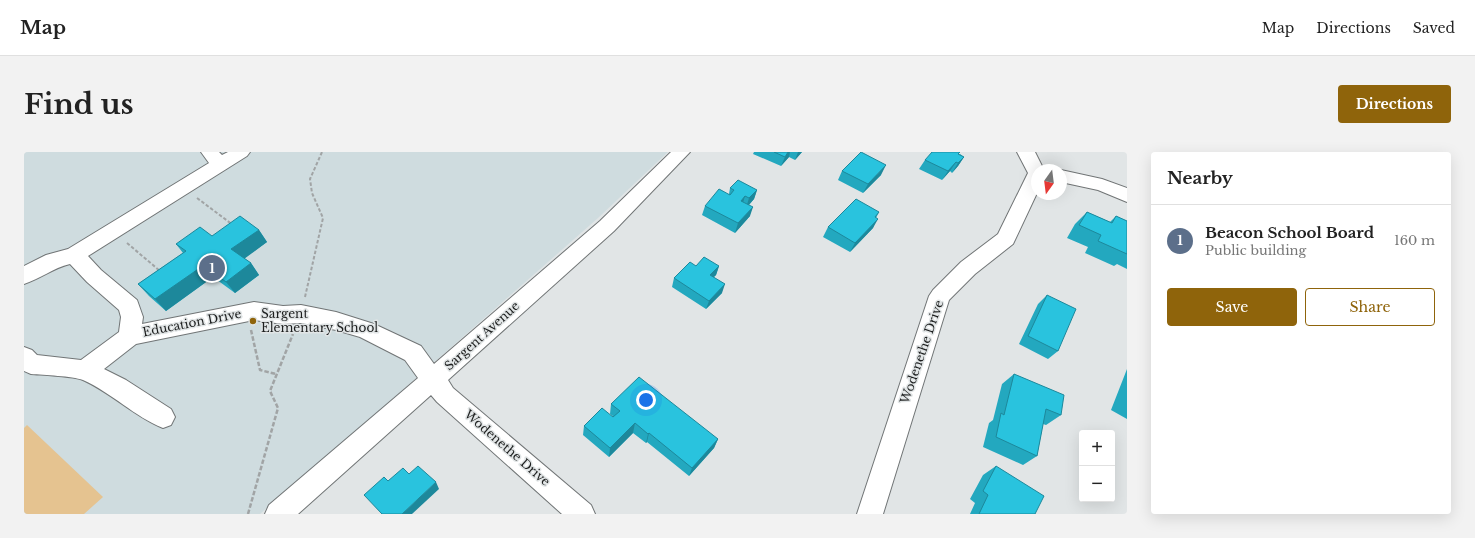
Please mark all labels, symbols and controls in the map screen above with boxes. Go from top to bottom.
text: Map [20,16,66,39]
text: Map [1262,19,1294,37]
text: Directions [1316,19,1391,37]
text: Saved [1413,19,1455,37]
button: Directions [1338,85,1451,123]
text: Find us [24,87,134,122]
north arrow [1031,164,1067,200]
text: Nearby [1167,168,1233,189]
text: Beacon School Board [1205,223,1374,242]
text: 1 [1177,232,1183,249]
text: 160 m [1394,232,1435,249]
text: Public building [1205,242,1306,259]
pin: 1 [199,253,225,283]
button: Save [1167,288,1297,326]
button: Share [1305,288,1435,326]
street label: Sargent Avenue [441,298,522,373]
street label: Wodenethe Drive [896,298,946,407]
street label: Education Drive [141,306,243,339]
place label: Sargent Elementary School [261,306,378,335]
marker: Sargent Elementary School [248,316,258,326]
your location [636,390,656,410]
street label: Wodenethe Drive [461,406,553,489]
map controls [1079,430,1115,502]
button: + [1079,430,1115,466]
button: − [1079,466,1115,502]

